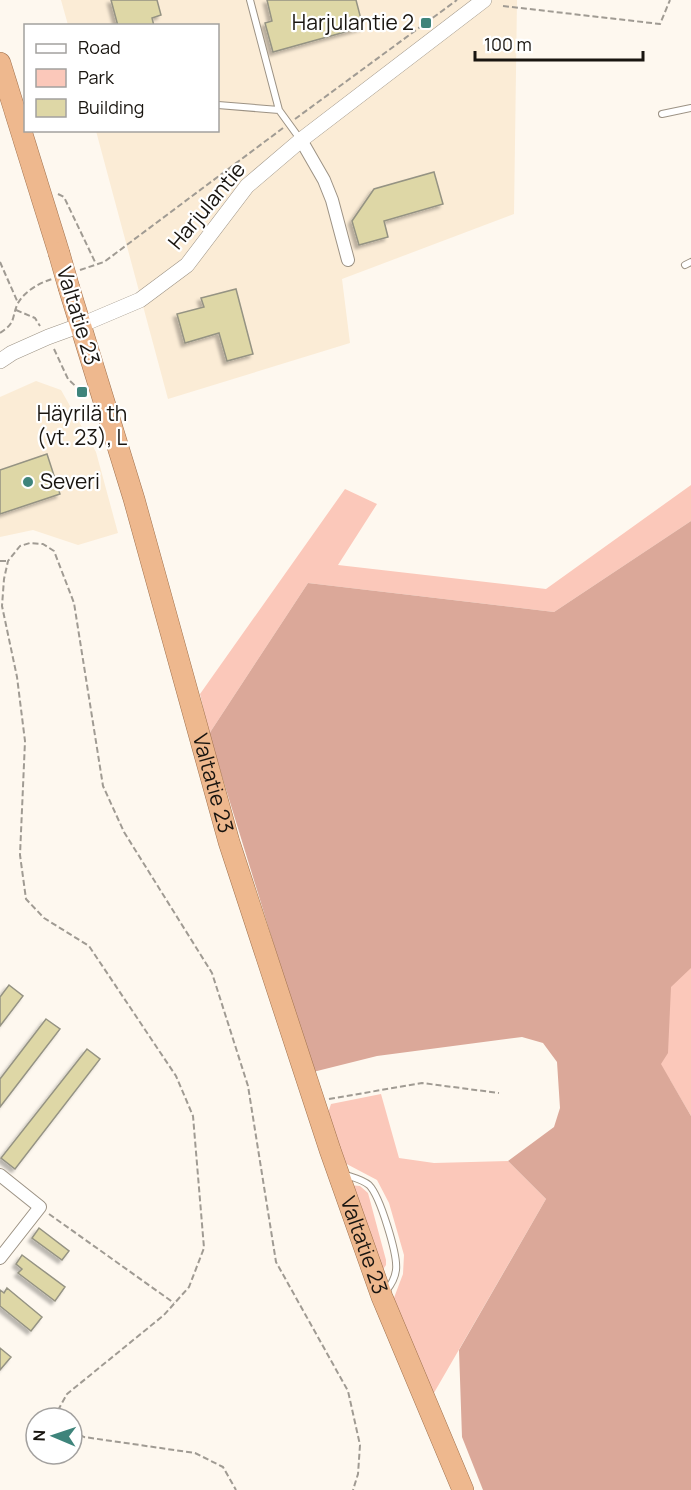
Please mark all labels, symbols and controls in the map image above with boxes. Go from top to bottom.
place label: Harjulantie 2 [292,8,414,36]
marker: Harjulantie 2 [419,16,433,30]
legend [24,24,219,132]
scale bar [475,24,643,62]
text: 100 m [484,32,532,56]
text: Road [78,35,121,59]
text: Park [78,65,115,89]
text: Building [78,95,144,119]
street label: Harjulantie [161,156,251,255]
street label: Valtatie 23 [51,263,107,368]
marker: Häyrilä th (vt. 23), L [75,385,89,399]
place label: Häyrilä th (vt. 23), L [37,399,128,451]
place label: Severi [40,467,100,495]
marker: Severi [21,475,35,489]
street label: Valtatie 23 [187,730,241,836]
street label: Valtatie 23 [335,1192,395,1298]
north arrow [24,1406,84,1466]
text: N [28,1429,50,1442]

